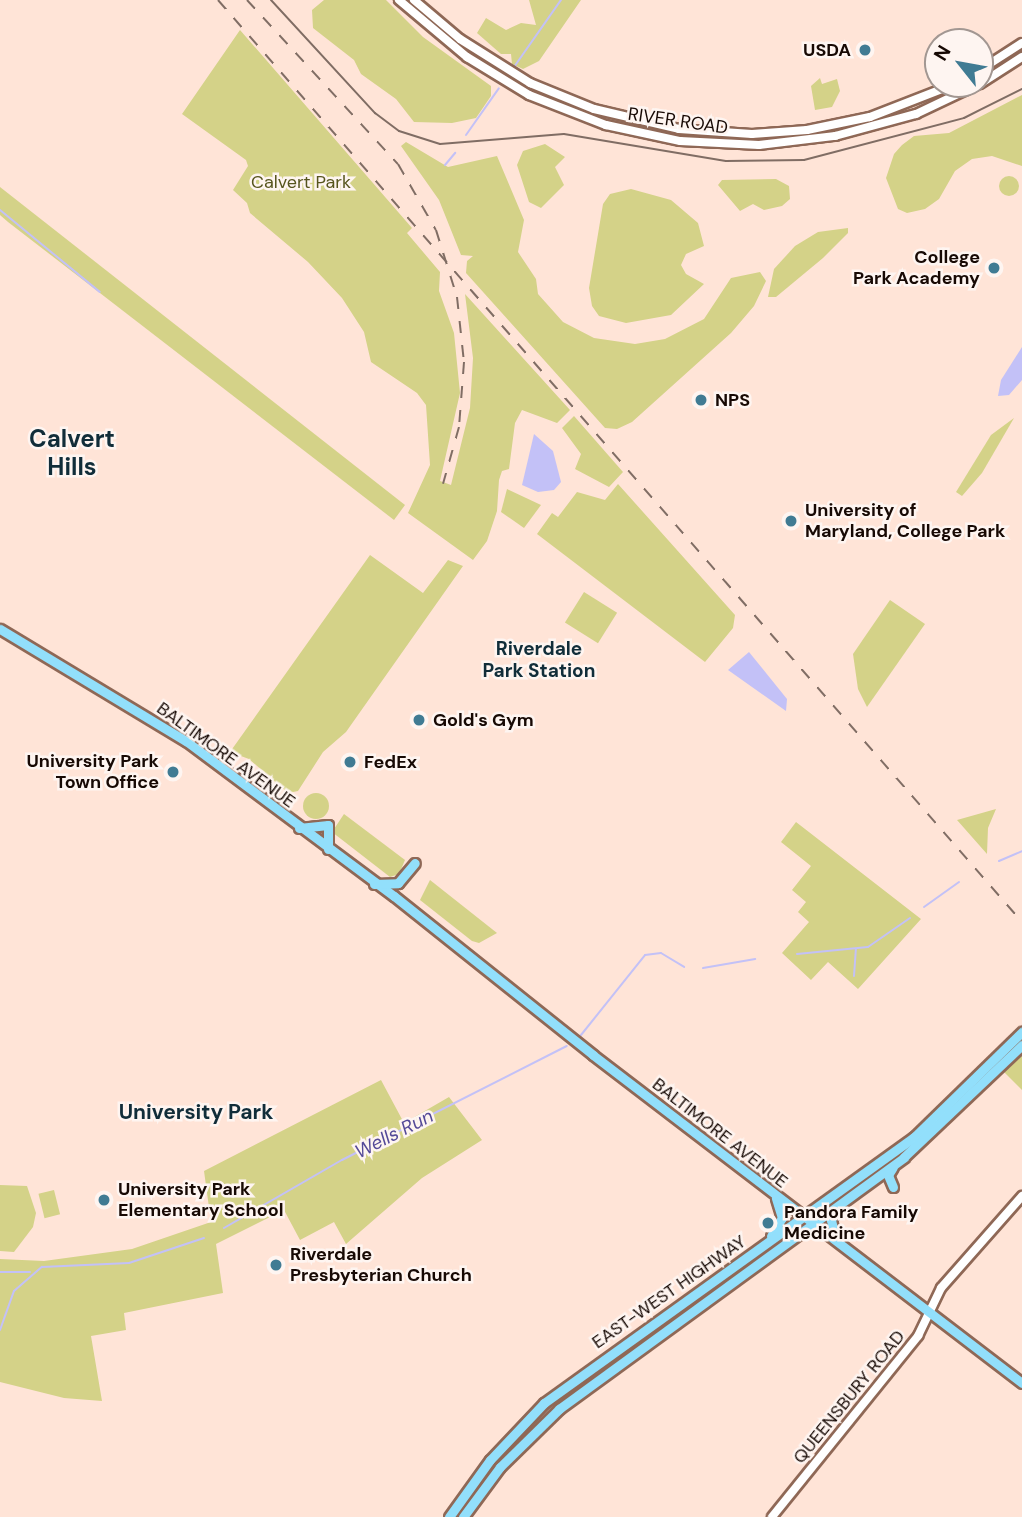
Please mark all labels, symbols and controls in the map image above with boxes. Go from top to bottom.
north arrow [924,28,994,98]
place label: USDA [803,39,851,61]
text: N [928,41,957,65]
marker: USDA [857,42,873,58]
street label: RIVER ROAD [627,103,729,139]
park label: Calvert Park [251,171,351,193]
place label: College Park Academy [853,247,980,290]
marker: College Park Academy [986,260,1002,276]
place label: NPS [715,389,750,411]
marker: NPS [693,392,709,408]
district label: Calvert Hills [29,425,115,481]
place label: University of Maryland, College Park [805,500,1005,542]
marker: University of Maryland, College Park [783,513,799,529]
district label: Riverdale Park Station [483,638,595,682]
street label: BALTIMORE AVENUE [153,697,299,813]
place label: Gold's Gym [433,709,534,731]
marker: Gold's Gym [411,712,427,728]
place label: University Park Town Office [27,751,159,794]
place label: FedEx [364,751,417,773]
marker: FedEx [342,754,358,770]
marker: University Park Town Office [165,764,181,780]
street label: BALTIMORE AVENUE [648,1073,792,1193]
district label: University Park [119,1099,273,1125]
water label: Wells Run [351,1105,437,1163]
place label: University Park Elementary School [118,1179,284,1222]
marker: University Park Elementary School [96,1192,112,1208]
place label: Pandora Family Medicine [784,1202,918,1244]
marker: Pandora Family Medicine [758,1213,778,1233]
street label: EAST-WEST HIGHWAY [588,1231,750,1353]
place label: Riverdale Presbyterian Church [290,1244,472,1286]
marker: Riverdale Presbyterian Church [268,1257,284,1273]
street label: QUEENSBURY ROAD [789,1326,909,1468]

